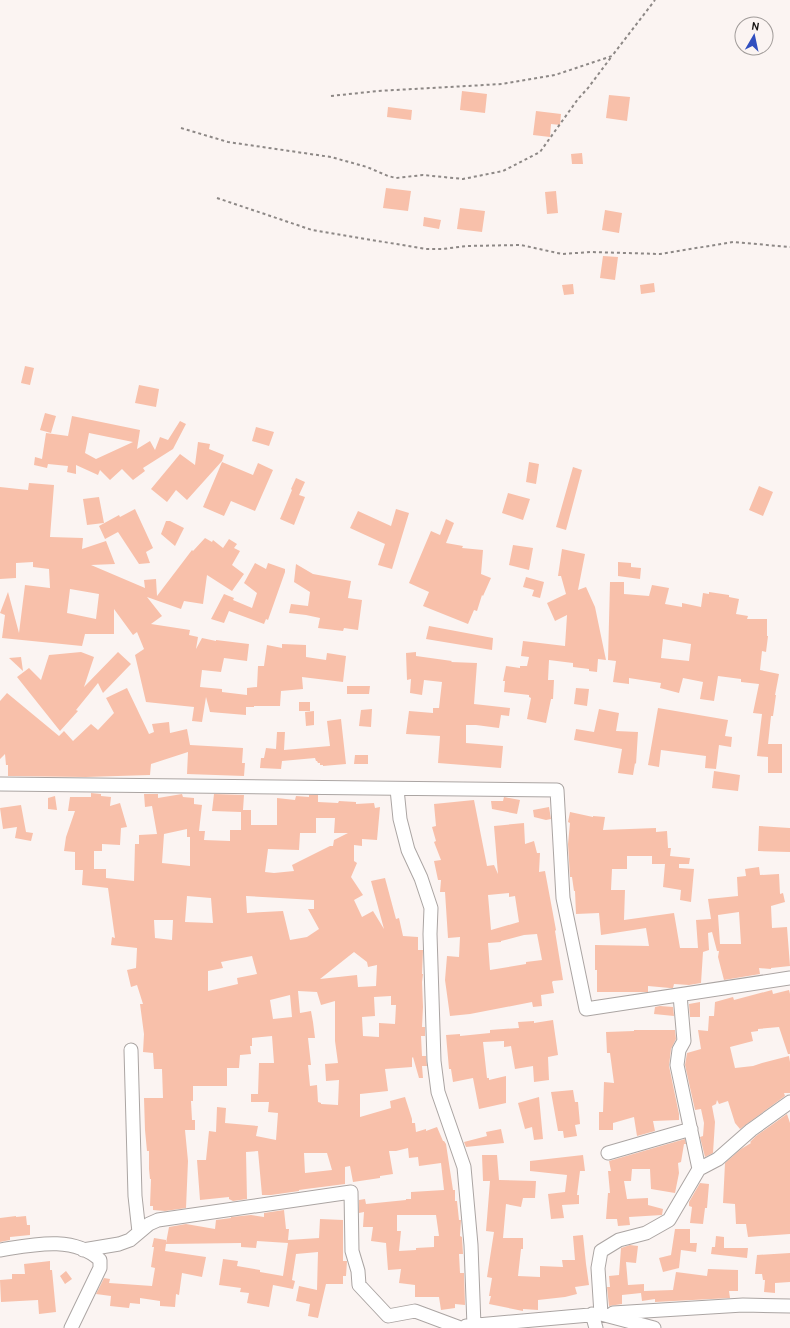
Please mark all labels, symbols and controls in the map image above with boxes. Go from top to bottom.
north arrow [734,16,774,56]
text: N [751,19,761,34]

